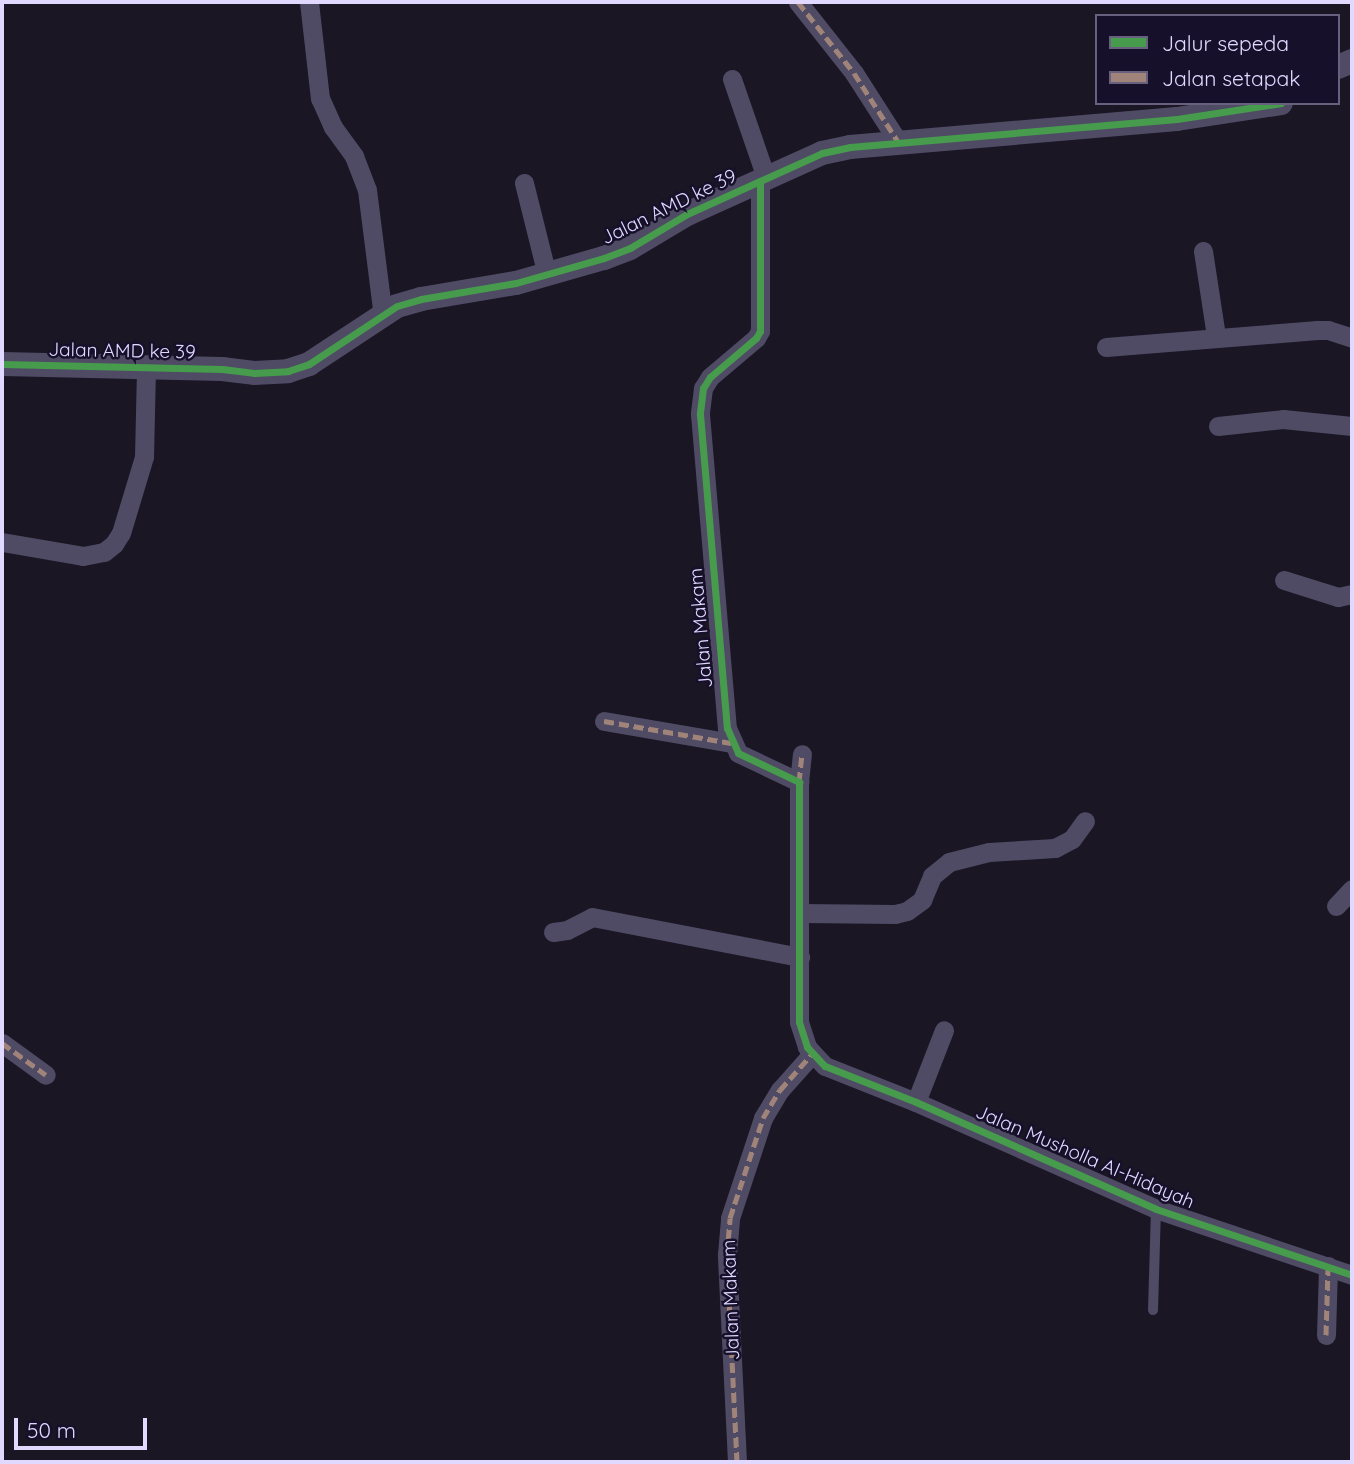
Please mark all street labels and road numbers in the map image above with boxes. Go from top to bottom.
street label: Jalan AMD ke 39 [598,164,740,250]
street label: Jalan AMD ke 39 [48,338,196,364]
street label: Jalan Makam [684,567,718,689]
street label: Jalan Musholla Al-Hidayah [972,1100,1198,1214]
street label: Jalan Makam [718,1239,744,1361]

